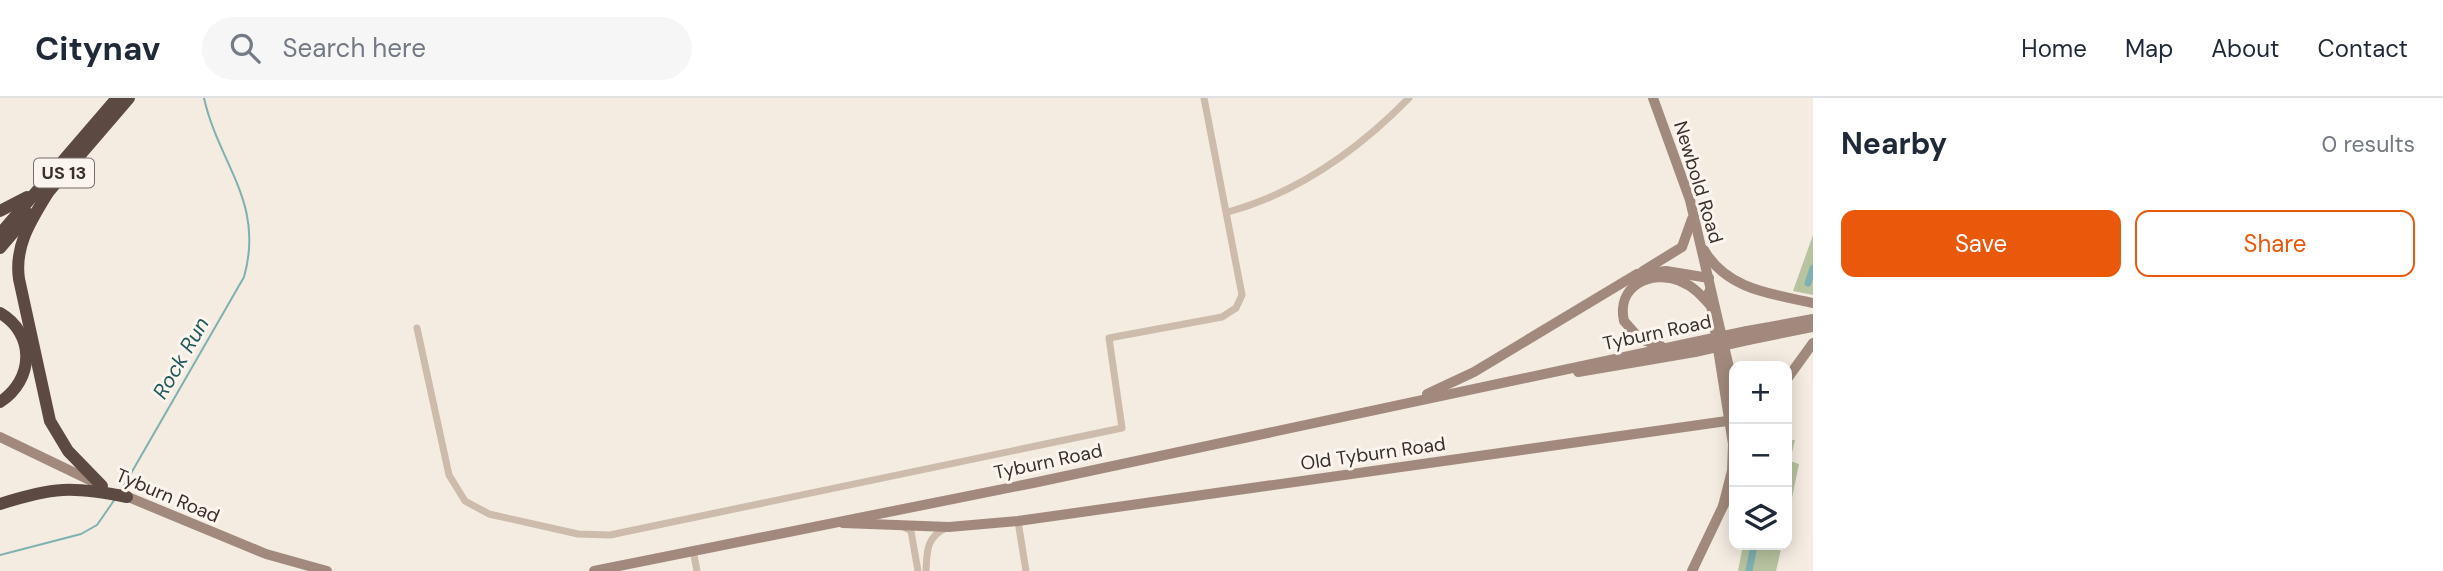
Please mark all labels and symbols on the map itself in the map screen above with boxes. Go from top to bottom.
street label: Newbold Road [1668,118,1729,246]
road number: US 13 [34,158,94,188]
street label: Tyburn Road [1601,309,1714,356]
water label: Rock Run [146,312,216,404]
street label: Old Tyburn Road [1299,431,1447,476]
street label: Tyburn Road [992,438,1105,485]
street label: Tyburn Road [112,462,223,529]

